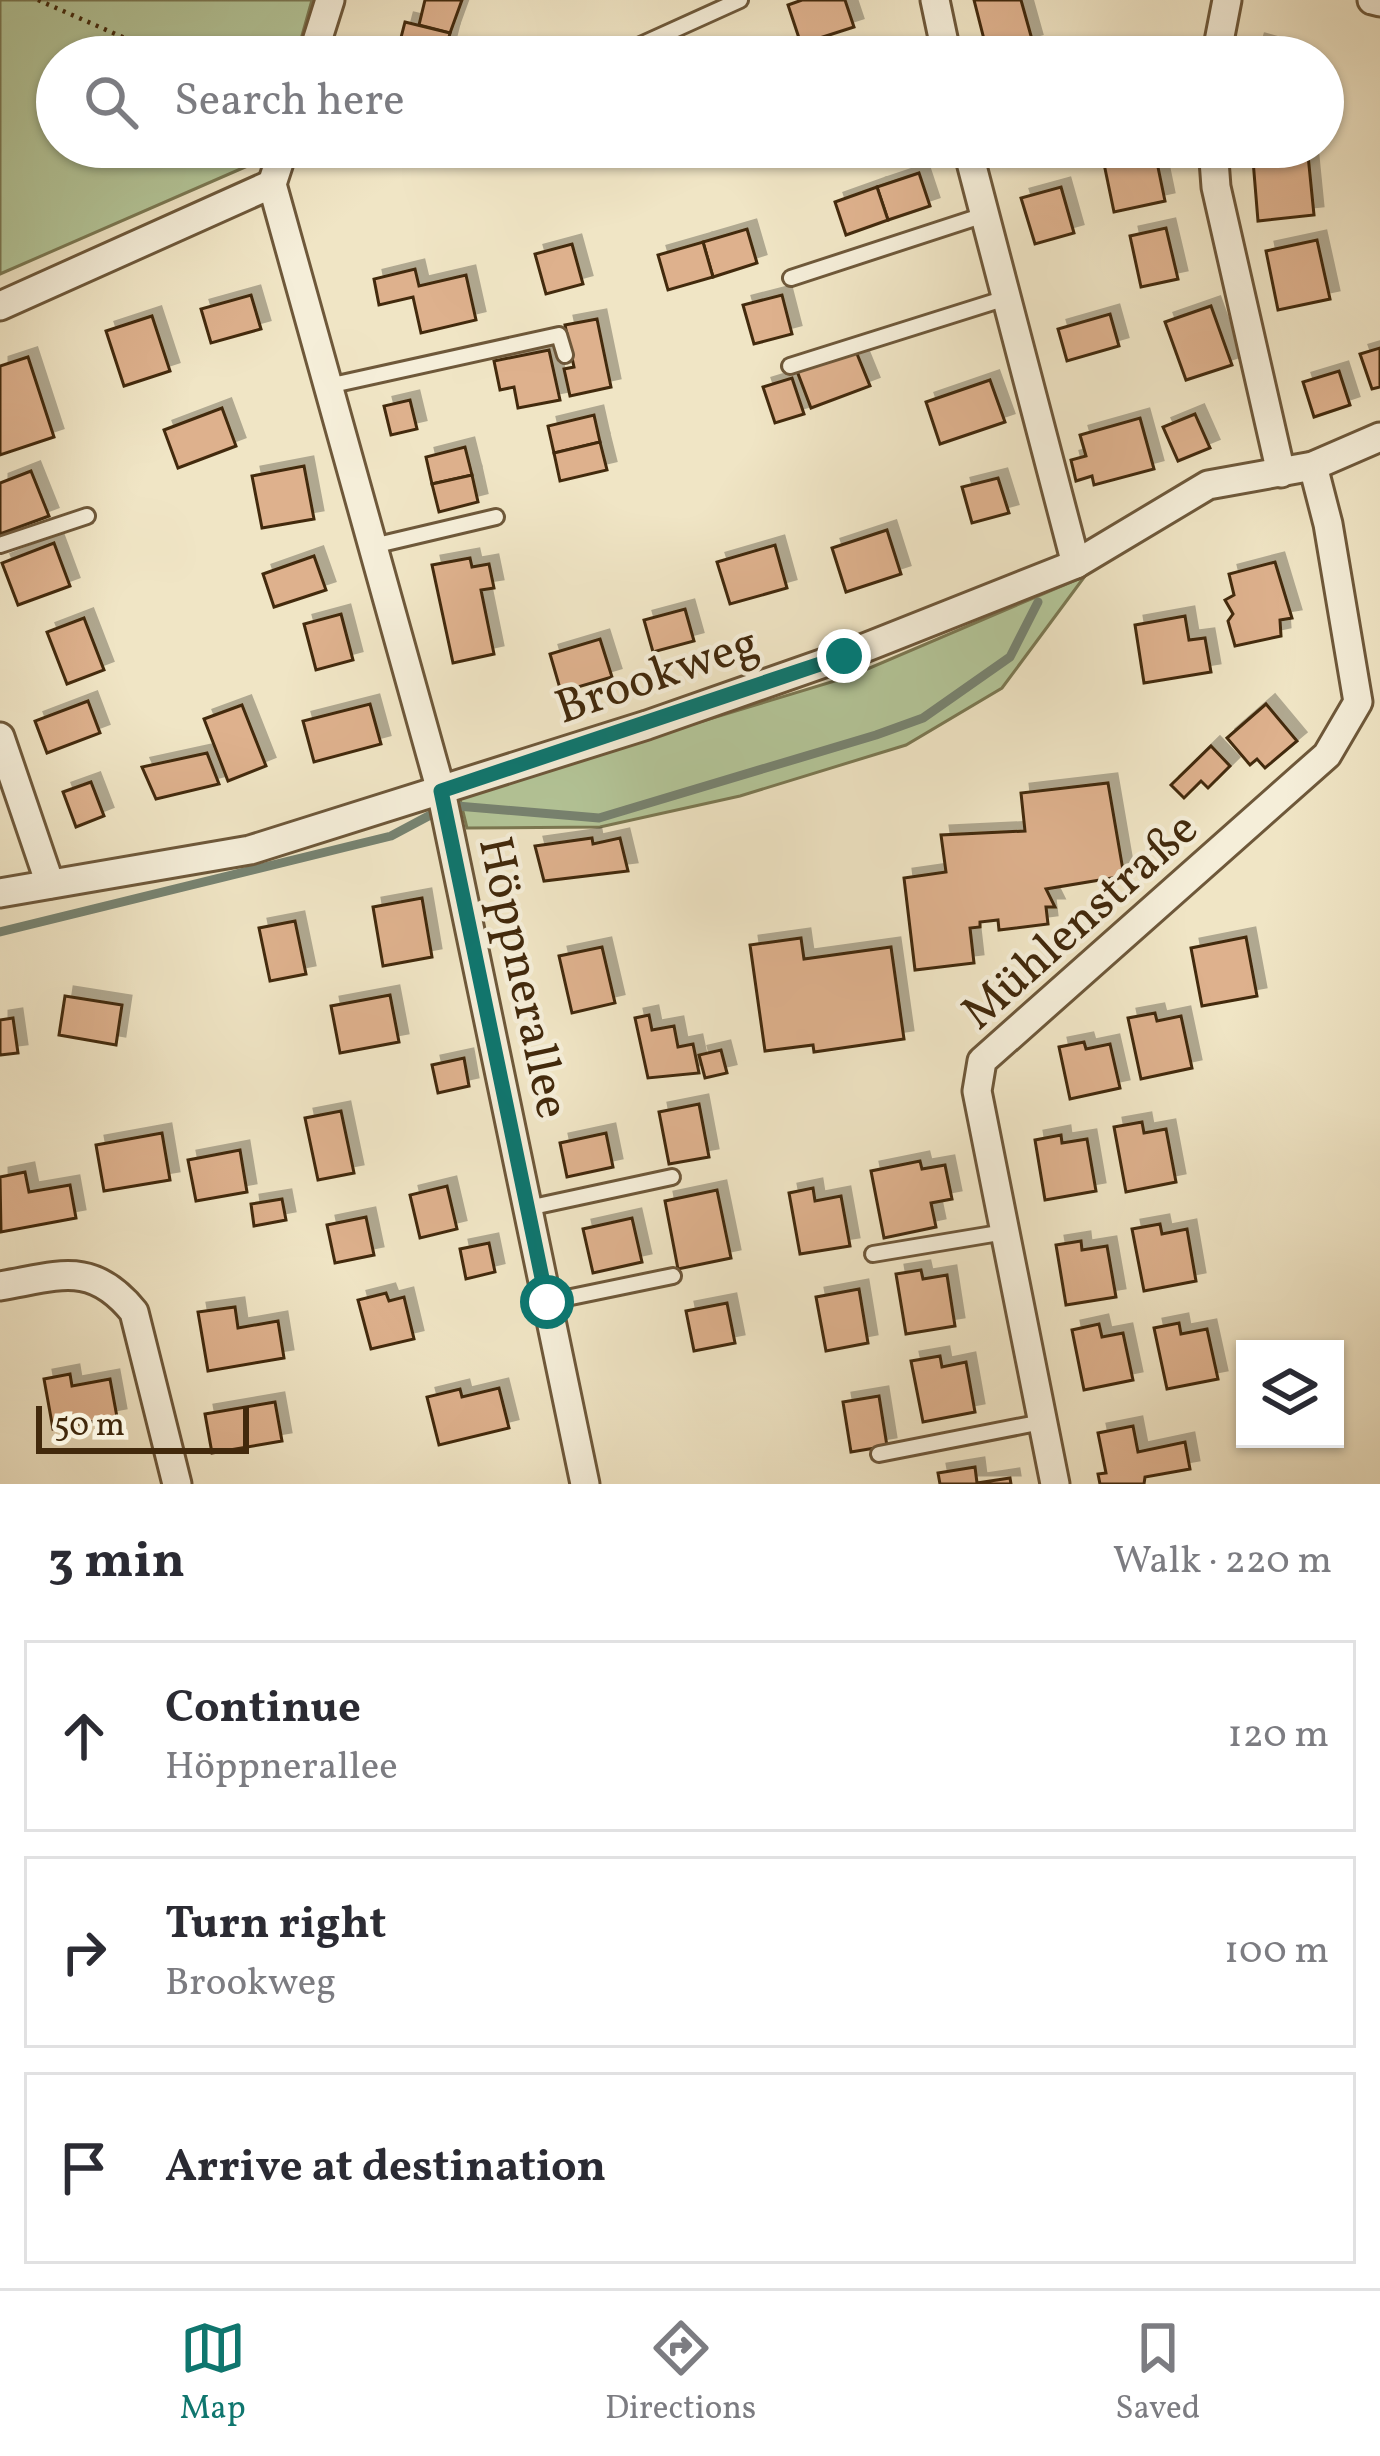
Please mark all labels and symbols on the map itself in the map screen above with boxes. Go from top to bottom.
street label: Brookweg [547,611,768,743]
route end [817,629,871,683]
street label: Mühlenstraße [948,798,1214,1047]
street label: Höppnerallee [459,831,584,1125]
route start [520,1275,574,1329]
scale bar [36,1400,249,1453]

